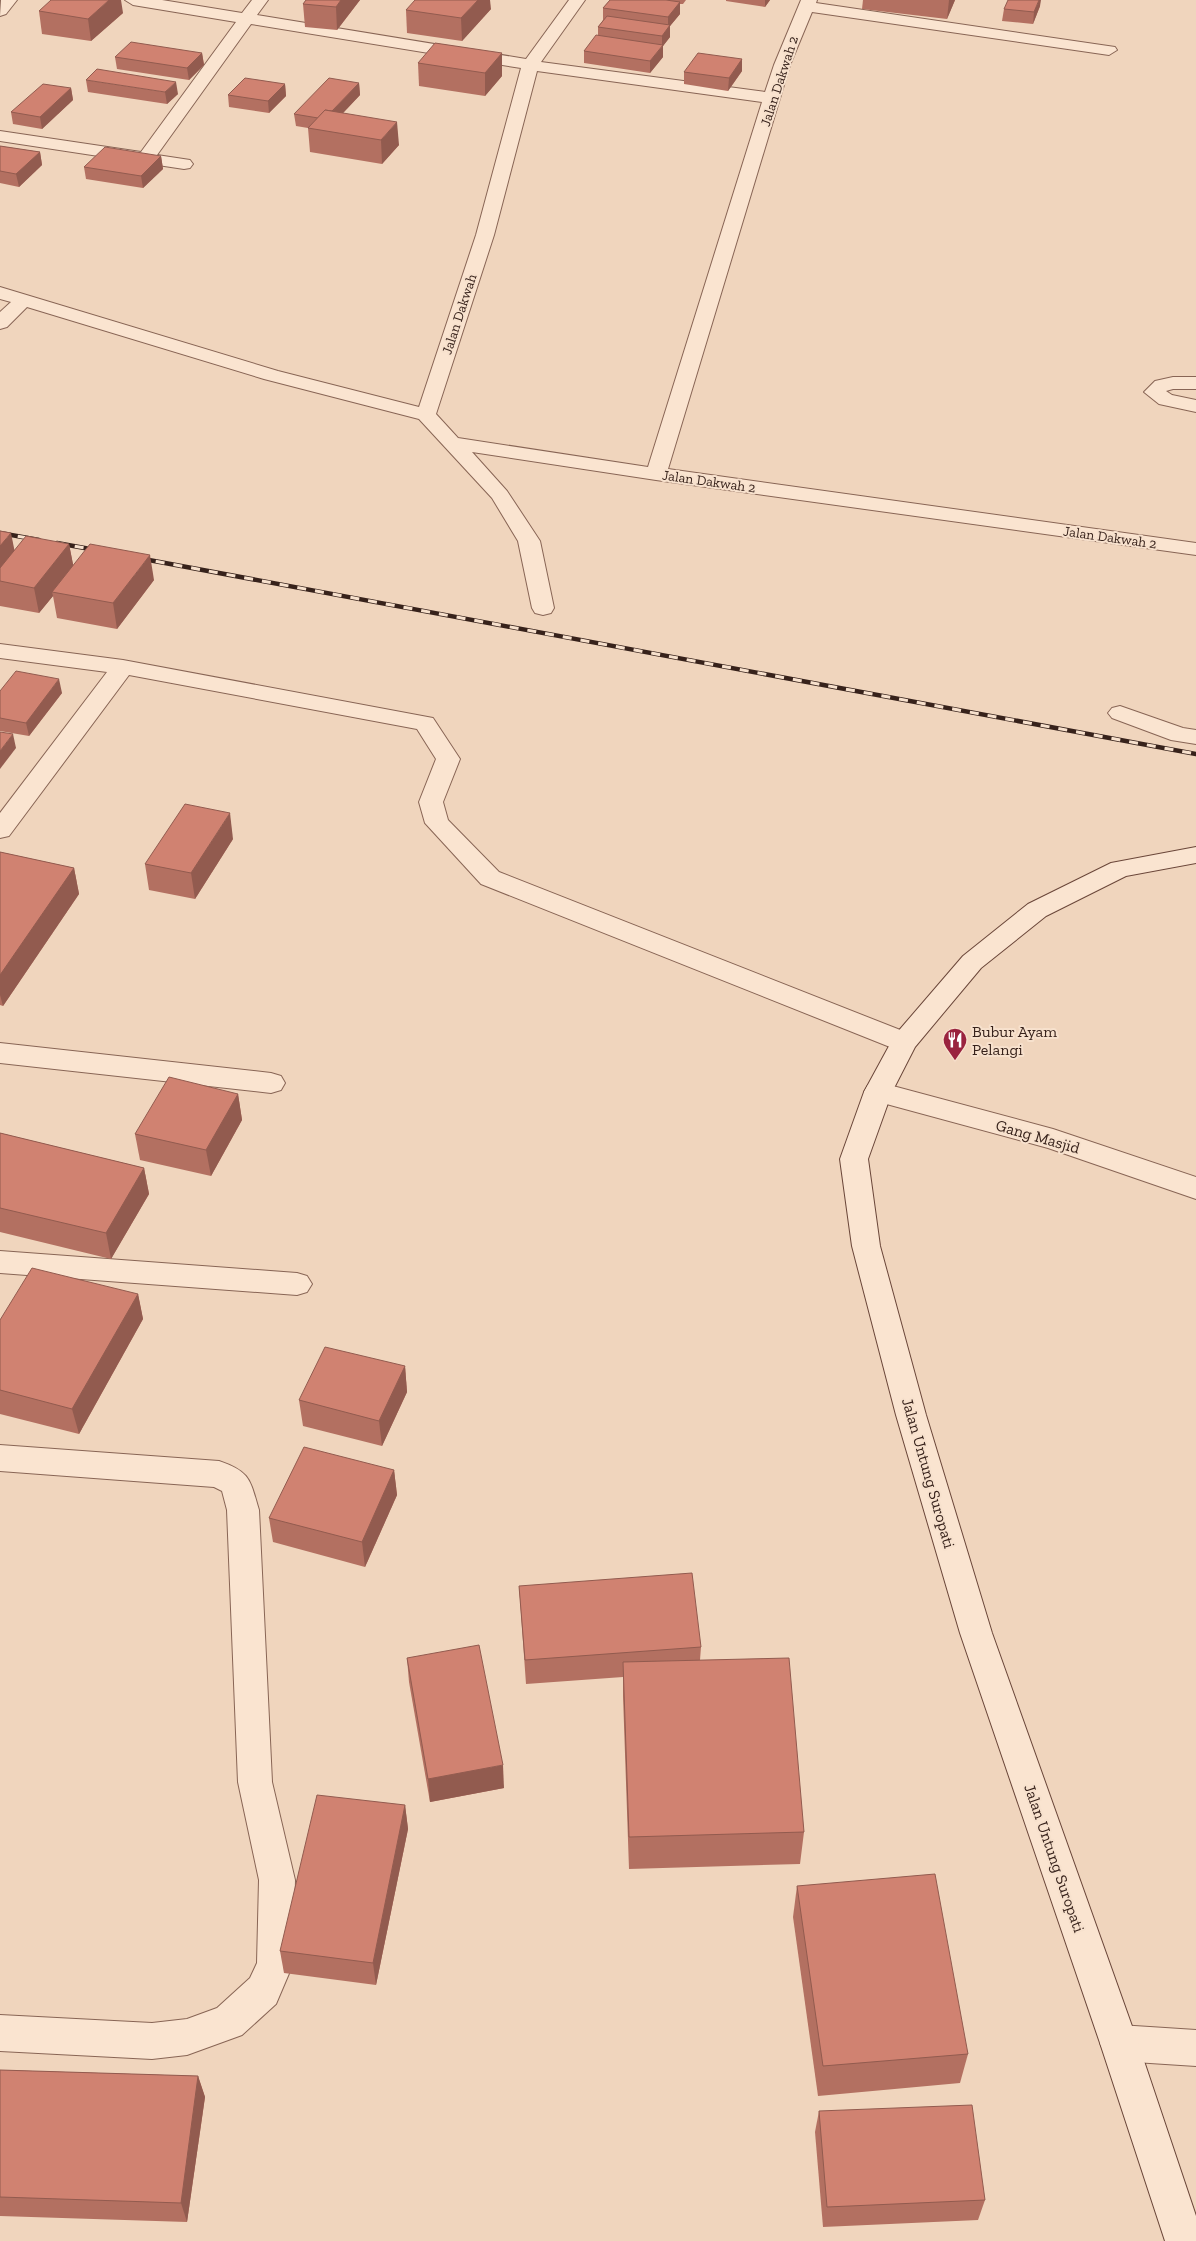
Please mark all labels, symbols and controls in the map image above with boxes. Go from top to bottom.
street label: Jalan Dakwah 2 [757,34,802,128]
street label: Jalan Dakwah [438,272,481,357]
street label: Jalan Dakwah 2 [661,467,757,496]
street label: Jalan Dakwah 2 [1062,523,1158,552]
place label: Bubur Ayam Pelangi [972,1022,1057,1059]
restaurant icon: Bubur Ayam Pelangi [942,1027,968,1061]
street label: Gang Masjid [994,1115,1082,1158]
street label: Jalan Untung Suropati [898,1396,959,1551]
street label: Jalan Untung Suropati [1020,1782,1089,1935]

